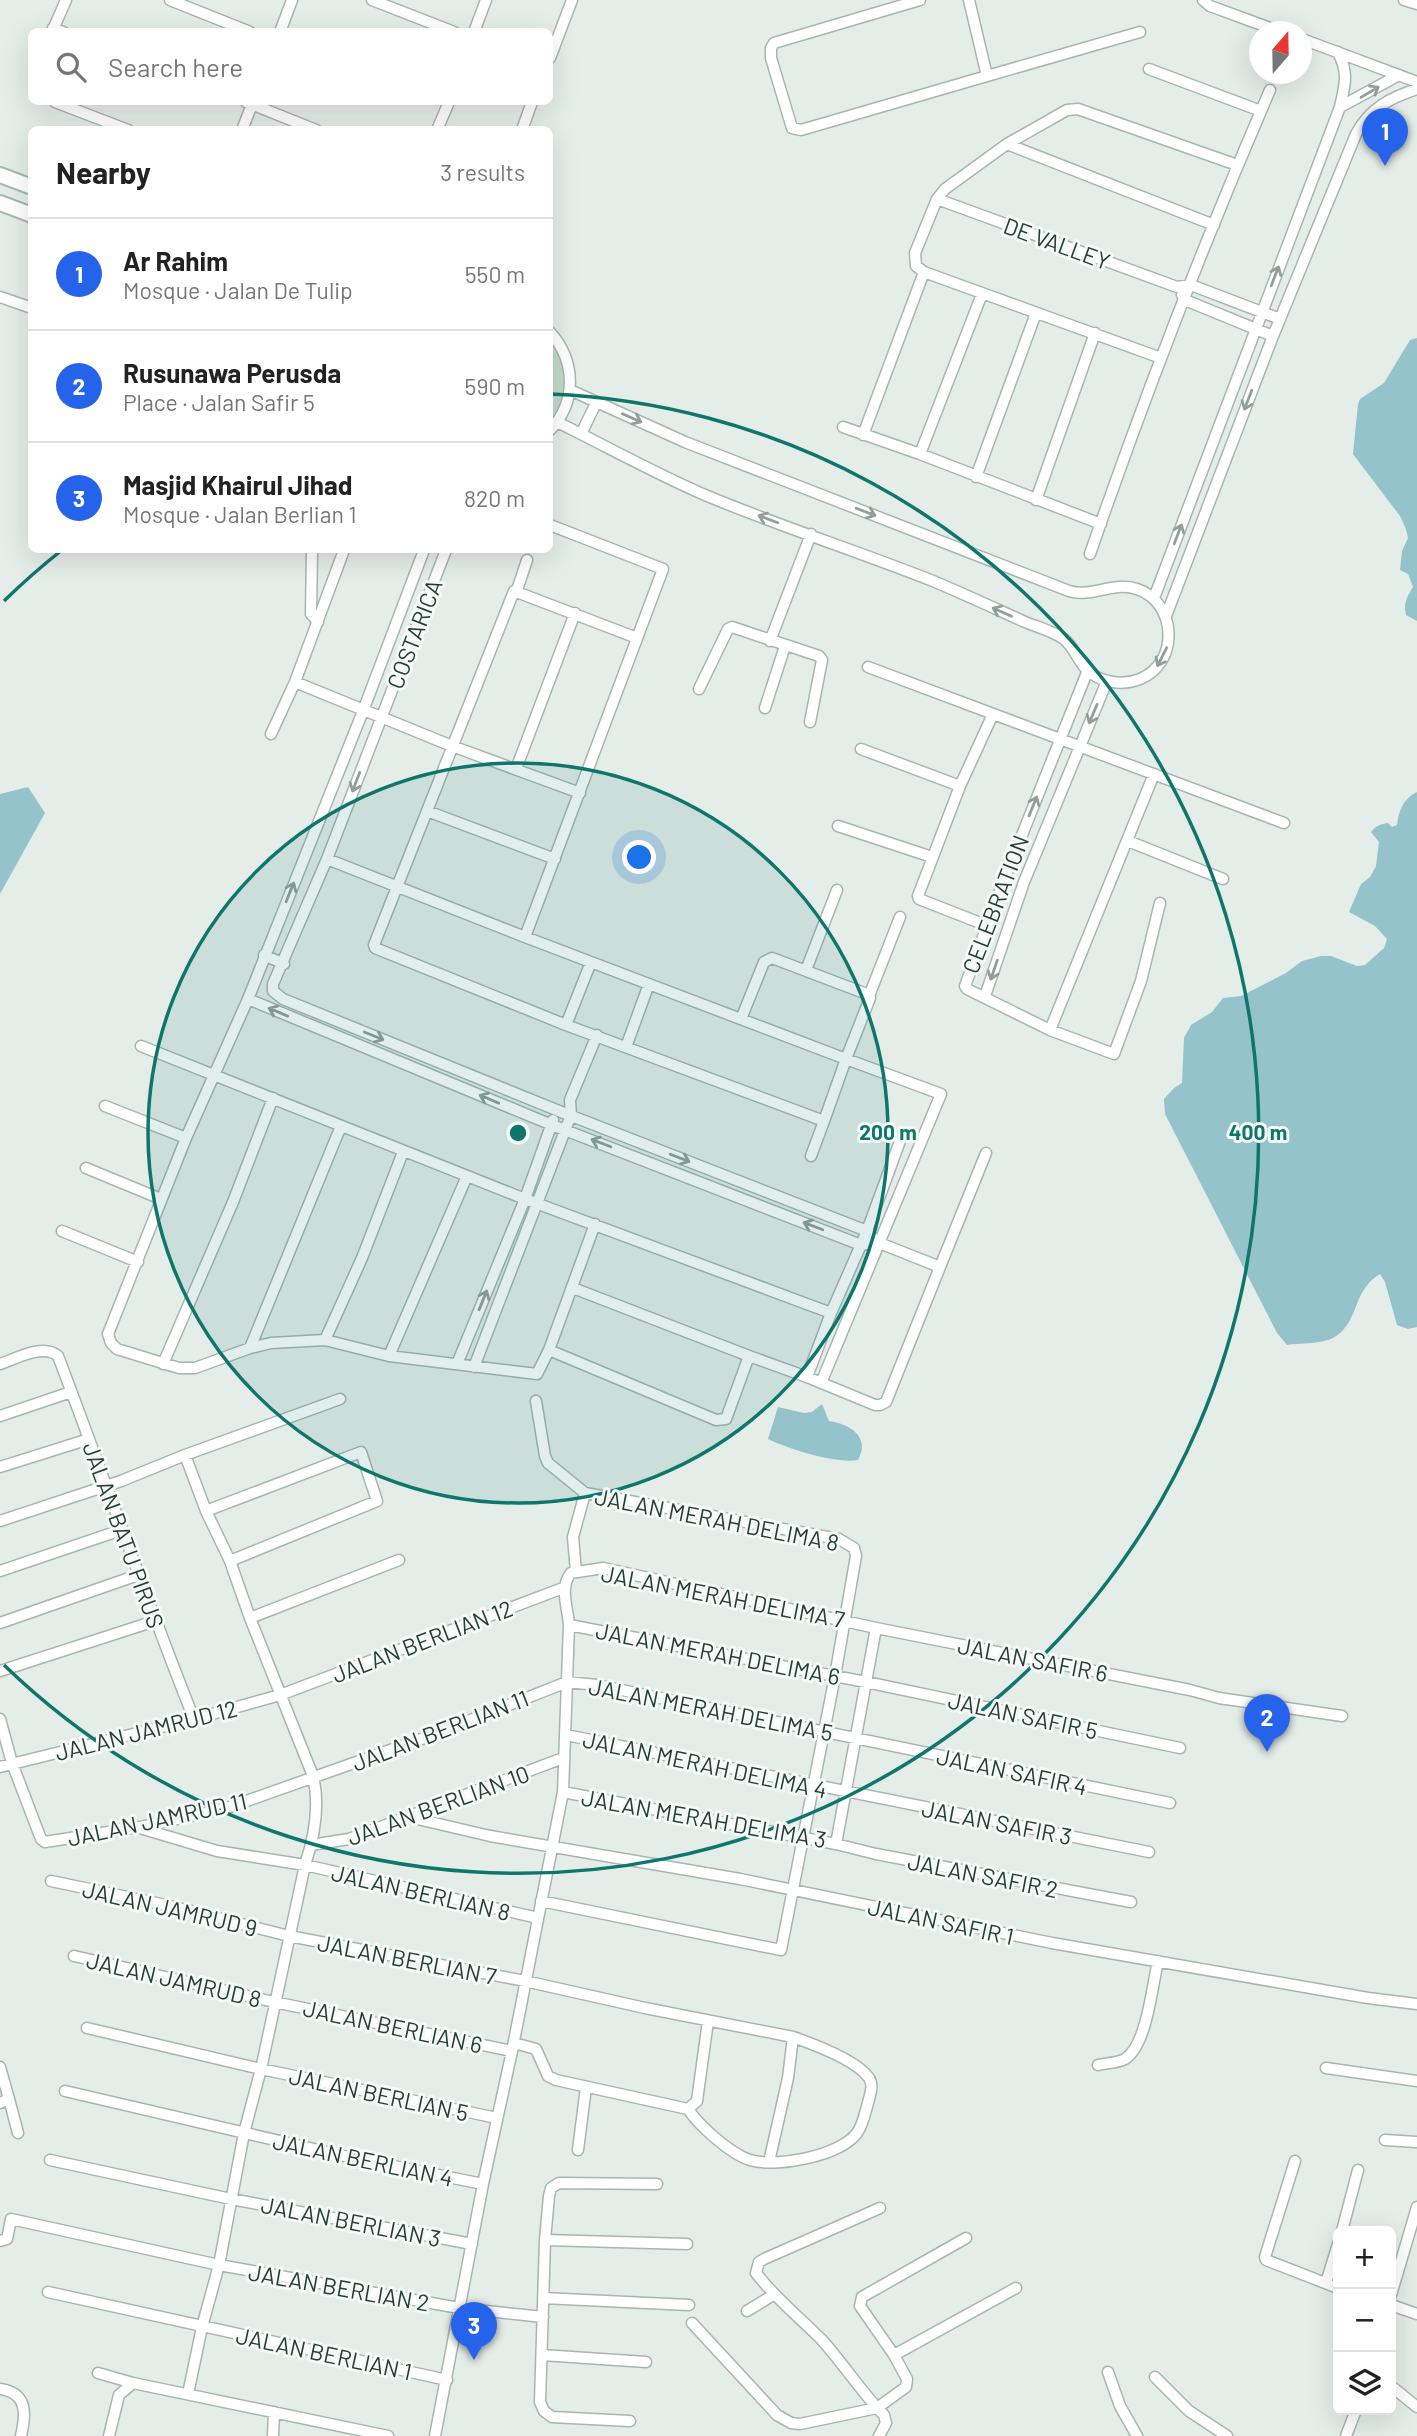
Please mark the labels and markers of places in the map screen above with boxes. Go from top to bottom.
pin: 1 [1362,108,1408,166]
centre of rings [506,1121,530,1145]
pin: 2 [1244,1694,1290,1752]
pin: 3 [451,2302,497,2360]

